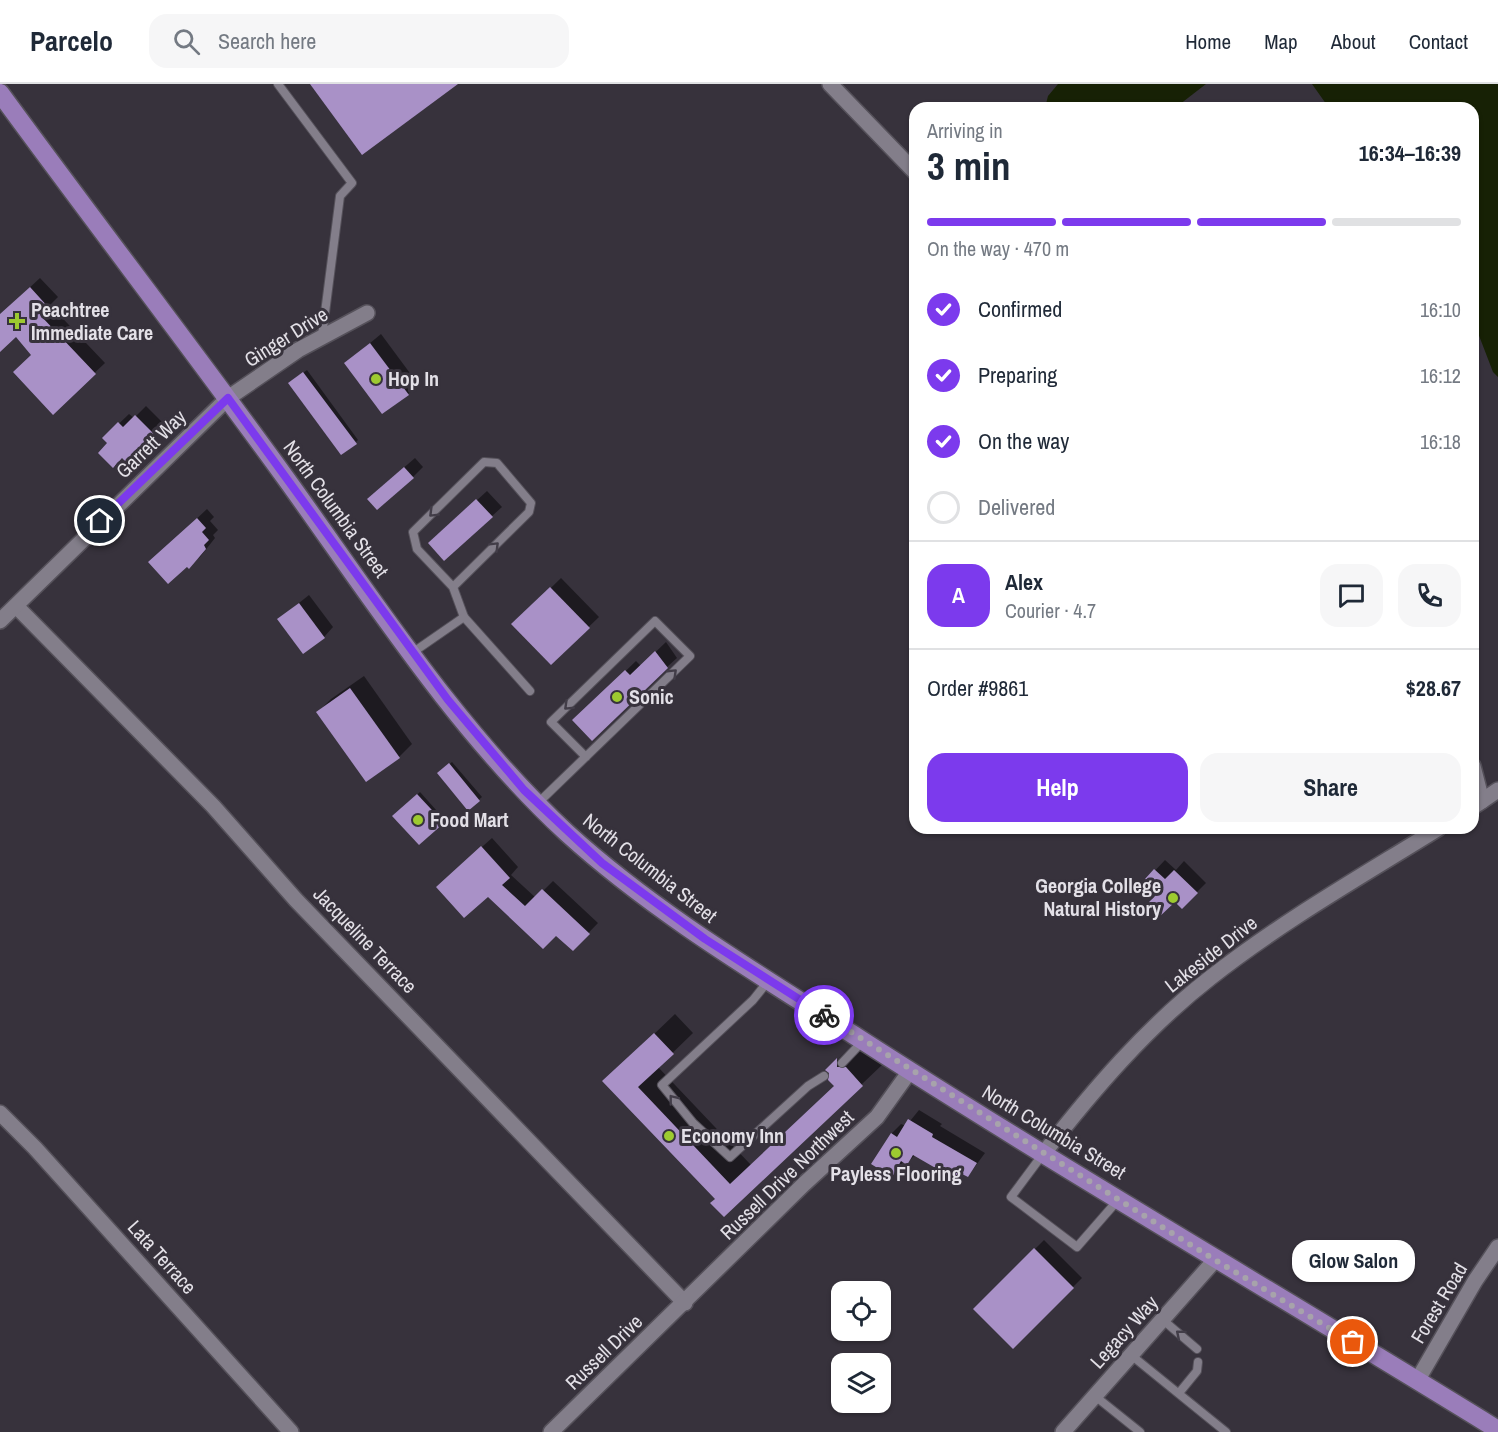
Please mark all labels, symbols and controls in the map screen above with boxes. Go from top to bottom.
search box [149,14,569,68]
text: Parcelo [30,22,113,60]
icon: search [170,25,203,58]
text: Search here [218,26,316,56]
text: Home [1185,27,1231,56]
text: Map [1264,27,1298,56]
text: About [1331,27,1376,56]
text: Contact [1409,27,1468,56]
text: Arriving in [927,117,1003,144]
text: 16:34–16:39 [1359,138,1461,168]
text: 3 min [927,140,1011,192]
text: On the way · 470 m [927,235,1069,262]
icon: check [927,293,960,326]
text: Confirmed [978,294,1062,324]
place label: Peachtree Immediate Care [31,296,153,346]
text: 16:10 [1420,296,1461,323]
street label: Ginger Drive [239,300,333,373]
marker: Peachtree Immediate Care [8,312,26,330]
icon: check [927,359,960,392]
text: Preparing [978,360,1057,390]
text: 16:12 [1420,362,1461,389]
place label: Hop In [388,365,439,392]
marker: Hop In [369,372,383,386]
street label: Garrett Way [110,403,192,484]
icon: check [927,425,960,458]
text: On the way [978,426,1069,456]
text: 16:18 [1420,428,1461,455]
street label: North Columbia Street [278,435,396,583]
text: Delivered [978,492,1055,522]
pin [74,495,125,546]
icon: home [83,504,116,537]
one-way arrow [429,505,440,516]
one-way arrow [488,542,499,553]
button: chat [1320,564,1383,627]
button: phone [1398,564,1461,627]
text: Alex [1005,567,1043,597]
text: A [952,580,965,610]
text: Courier · 4.7 [1005,597,1096,624]
one-way arrow [665,669,676,680]
text: Order #9861 [927,673,1028,703]
text: $28.67 [1406,673,1461,703]
place label: Sonic [629,683,674,710]
marker: Sonic [610,690,624,704]
one-way arrow [564,699,574,710]
button: Help [927,753,1188,822]
button: Share [1200,753,1461,822]
place label: Food Mart [430,806,509,833]
street label: North Columbia Street [578,807,723,929]
marker: Food Mart [411,813,425,827]
place label: Georgia College Natural History [1035,872,1162,922]
street label: Jacqueline Terrace [308,881,423,999]
marker: Georgia College Natural History [1166,891,1180,905]
street label: Lakeside Drive [1159,909,1262,998]
courier [794,985,854,1045]
icon: bike [808,999,841,1032]
street label: North Columbia Street [977,1078,1132,1185]
one-way arrow [670,1095,681,1106]
street label: Russell Drive Northwest [714,1104,860,1245]
place label: Economy Inn [681,1122,784,1149]
marker: Economy Inn [662,1129,676,1143]
marker: Payless Flooring [889,1146,903,1160]
place label: Payless Flooring [830,1160,962,1187]
street label: Lata Terrace [122,1214,203,1299]
callout: Glow Salon [1292,1240,1414,1282]
text: Glow Salon [1309,1247,1398,1274]
street label: Forest Road [1404,1257,1473,1348]
map controls [831,1281,891,1413]
button: locate [831,1281,891,1341]
street label: Legacy Way [1084,1289,1164,1374]
street label: Russell Drive [559,1308,648,1395]
pin [1327,1316,1378,1367]
icon: bag [1336,1325,1369,1358]
one-way arrow [1176,1331,1187,1342]
button: layers [831,1353,891,1413]

